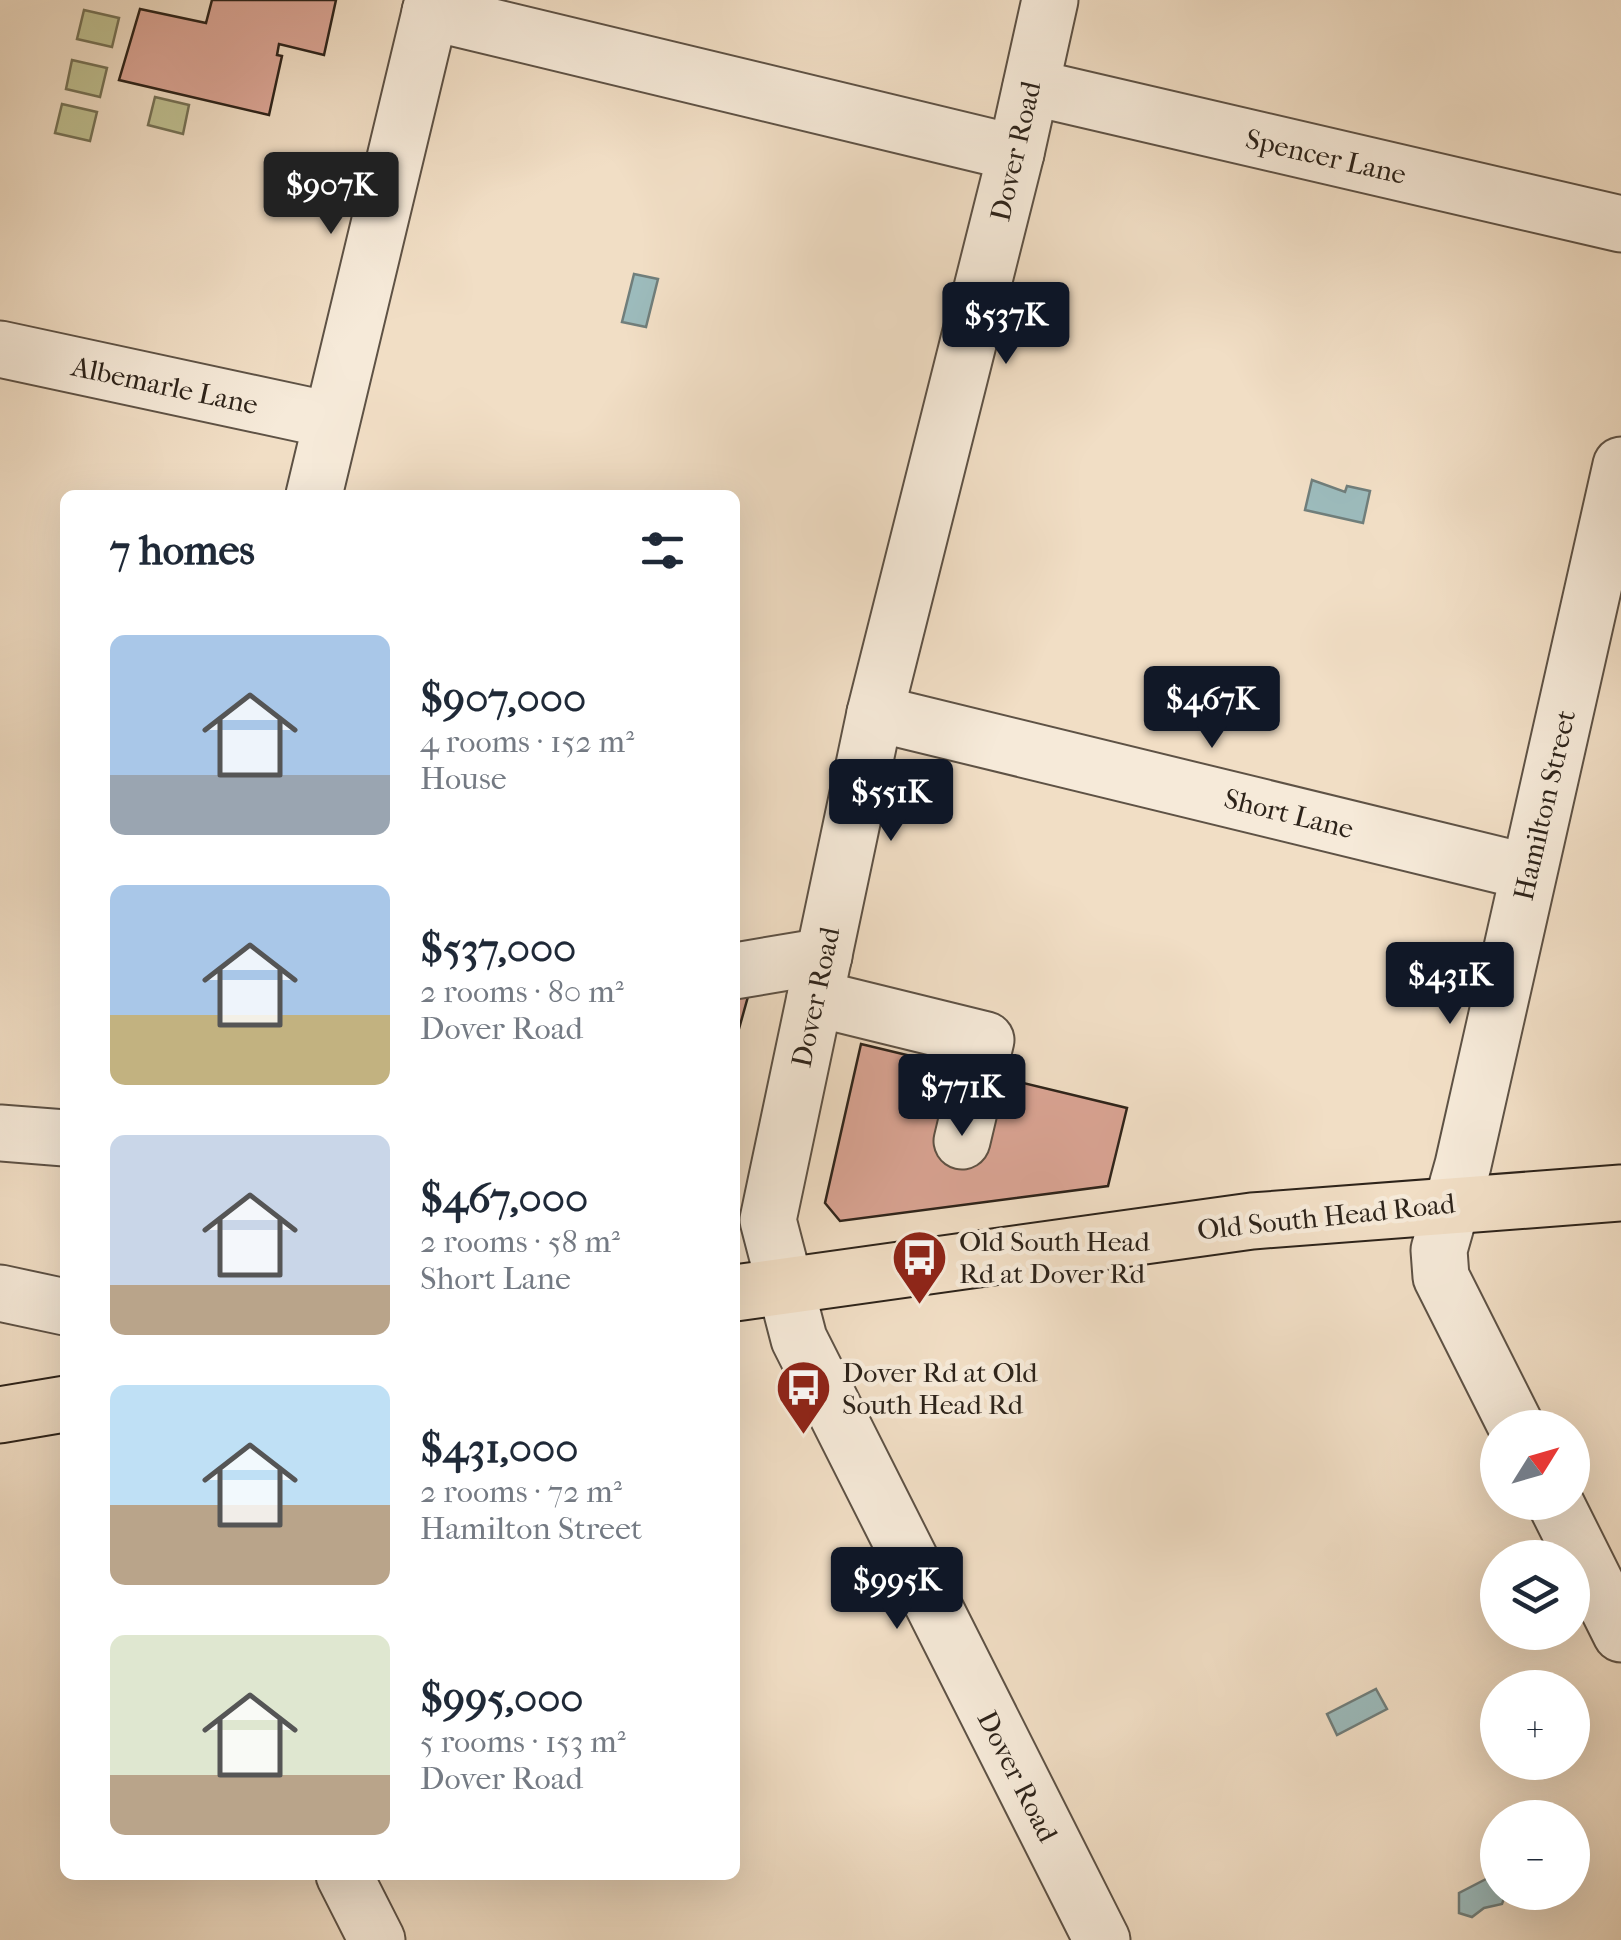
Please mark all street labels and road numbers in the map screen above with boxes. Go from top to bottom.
street label: Dover Road [983,77,1048,224]
street label: Spencer Lane [1242,122,1409,191]
street label: Albemarle Lane [68,349,261,421]
street label: Hamilton Street [1507,707,1582,904]
street label: Short Lane [1221,782,1357,845]
street label: Dover Road [785,923,847,1070]
street label: Old South Head Road [1196,1186,1457,1246]
street label: Dover Road [970,1705,1065,1848]

